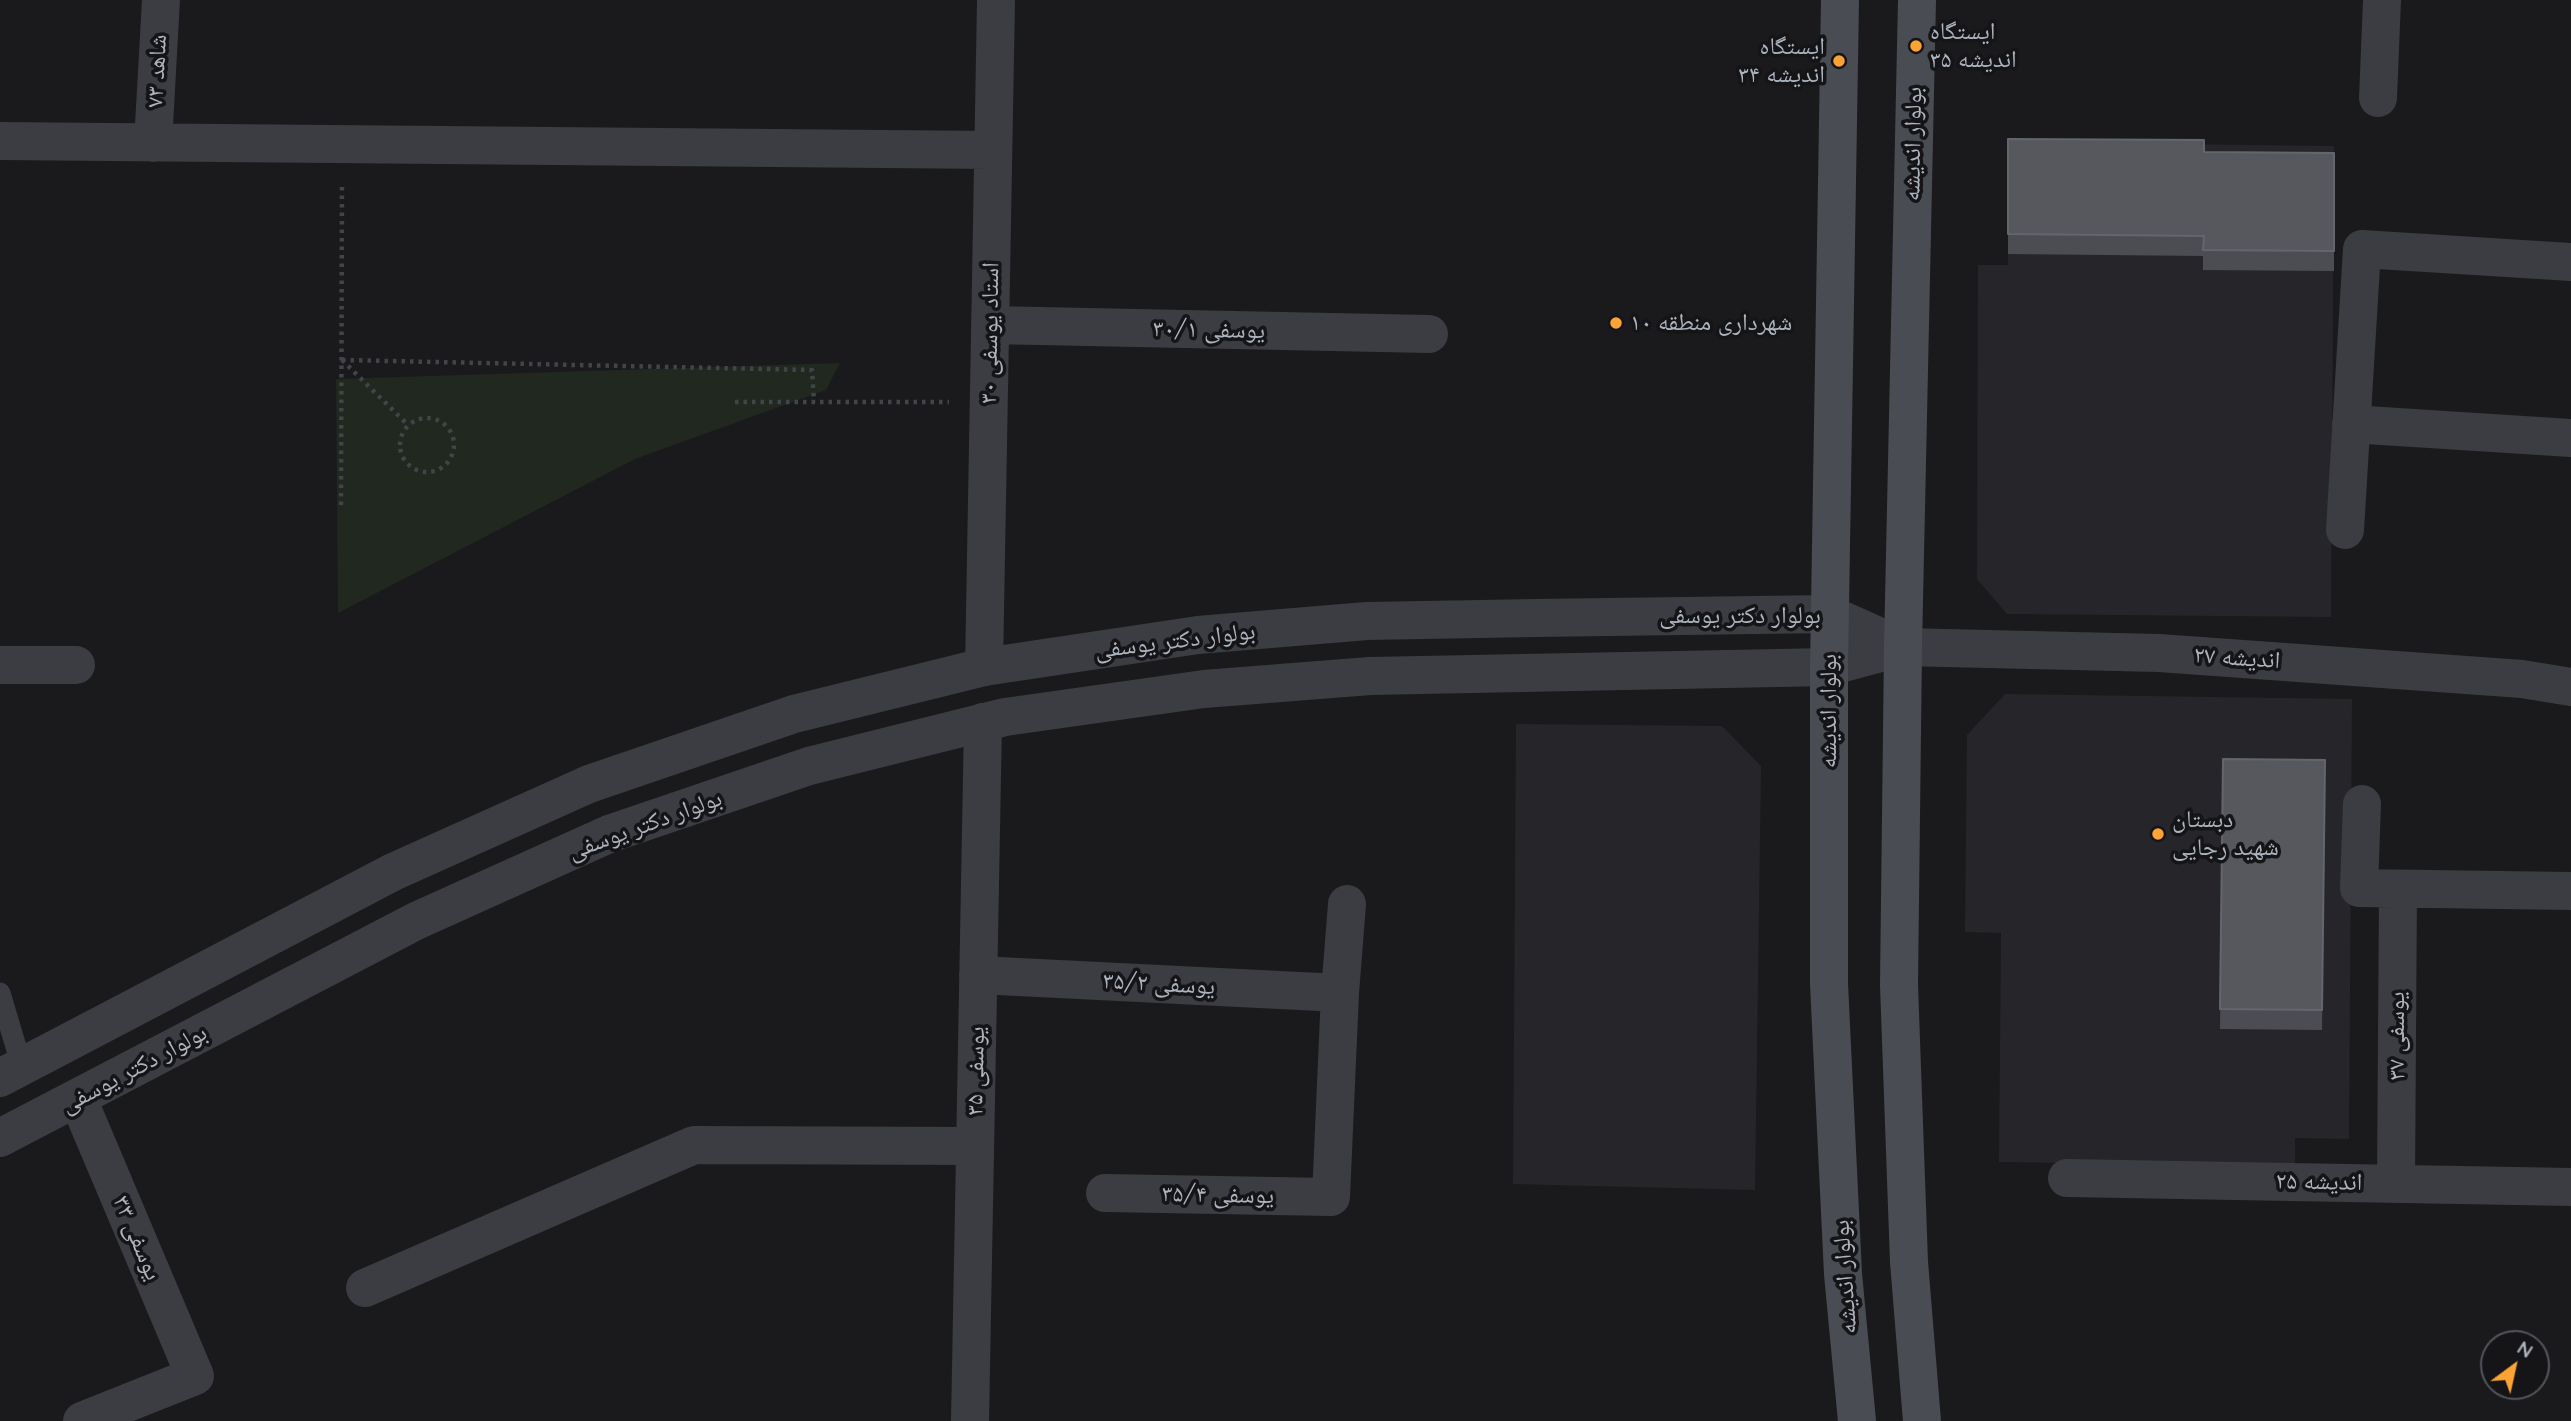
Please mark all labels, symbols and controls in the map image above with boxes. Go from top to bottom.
place label: ایستگاه اندیشه ۳۵ [1930,18,2017,74]
place label: ایستگاه اندیشه ۳۴ [1738,33,1825,89]
street label: شاهد ۷۳ [141,34,173,108]
marker: ایستگاه اندیشه ۳۵ [1908,38,1924,54]
marker: ایستگاه اندیشه ۳۴ [1831,53,1847,69]
street label: بولوار اندیشه [1898,87,1928,201]
street label: استاد یوسفی ۳۰ [974,262,1006,404]
place label: شهرداری منطقه ۱۰ [1630,309,1792,337]
street label: یوسفی ۳۰/۱ [1153,315,1265,345]
marker: شهرداری منطقه ۱۰ [1608,315,1624,331]
street label: بولوار دکتر یوسفی [1659,602,1821,630]
street label: بولوار دکتر یوسفی [1093,617,1257,665]
street label: اندیشه ۲۷ [2193,641,2281,675]
street label: بولوار اندیشه [1815,654,1843,768]
street label: بولوار دکتر یوسفی [564,784,726,866]
place label: دبستان شهید رجایی [2172,806,2279,862]
marker: دبستان شهید رجایی [2150,826,2166,842]
street label: یوسفی ۳۵/۲ [1102,967,1216,1001]
street label: یوسفی ۳۷ [2383,991,2411,1081]
street label: بولوار دکتر یوسفی [56,1018,212,1120]
street label: یوسفی ۳۵ [961,1026,991,1116]
street label: اندیشه ۲۵ [2275,1167,2363,1197]
street label: یوسفی ۳۵/۴ [1162,1180,1274,1210]
street label: یوسفی ۳۳ [106,1191,168,1285]
street label: بولوار اندیشه [1827,1219,1863,1335]
north arrow [2480,1330,2550,1400]
text: N [2513,1335,2538,1363]

